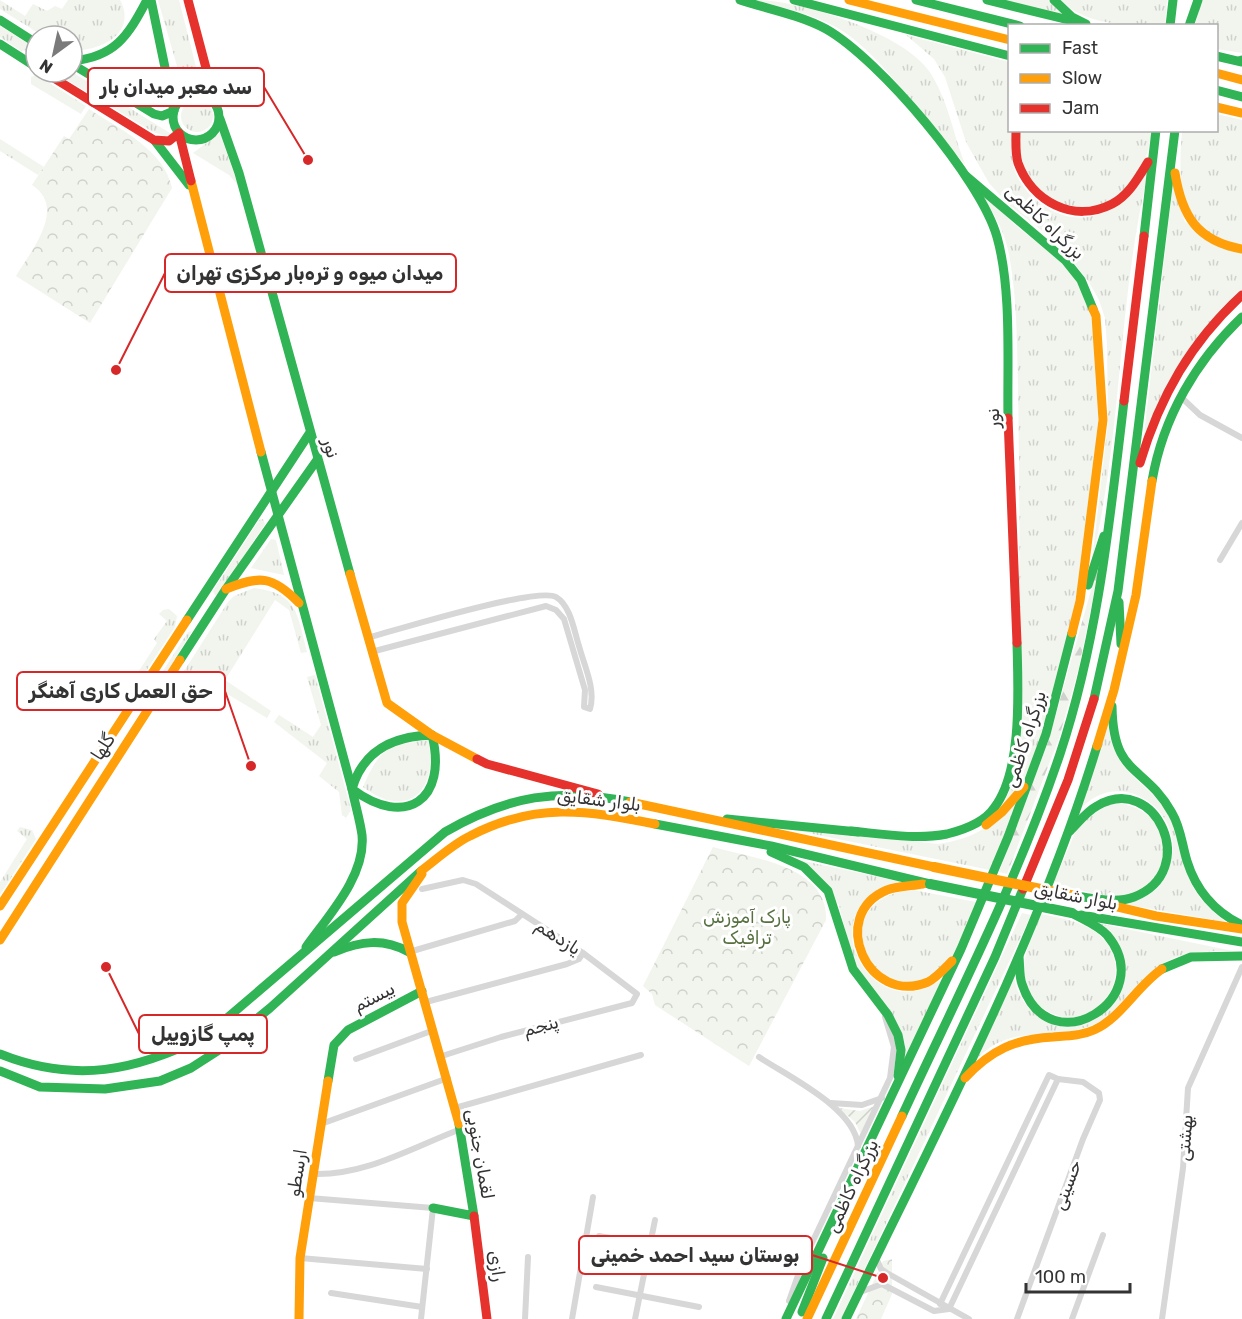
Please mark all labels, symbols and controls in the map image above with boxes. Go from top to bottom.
north arrow [24,24,84,84]
legend [1008,24,1218,132]
text: Fast [1062,37,1098,59]
text: N [36,55,56,77]
text: Slow [1062,67,1102,89]
callout: سد معبر میدان بار [88,68,264,106]
text: سد معبر میدان بار [99,75,252,99]
text: Jam [1062,97,1099,119]
street label: بزرگراه کاظمی [1001,180,1089,264]
callout: میدان میوه و تره‌بار مرکزی تهران [165,254,456,292]
text: میدان میوه و تره‌بار مرکزی تهران [177,261,443,285]
street label: نور [982,408,1004,429]
street label: نور [317,435,344,461]
callout: حق العمل کاری آهنگر [17,672,225,710]
text: حق العمل کاری آهنگر [28,679,213,703]
street label: بزرگراه کاظمی [999,688,1051,790]
street label: گلها [86,729,120,765]
street label: بلوار شقایق [556,784,642,816]
street label: بلوار شقایق [1032,877,1120,915]
park label: پارک آموزش ترافیک [703,906,791,949]
street label: یازدهم [531,914,585,961]
street label: بیستم [349,977,399,1018]
street label: پنجم [521,1011,561,1042]
callout: پمپ گازوییل [139,1015,267,1053]
text: پمپ گازوییل [151,1022,255,1048]
street label: لقمان جنوبی [461,1107,499,1201]
street label: بهشتی [1172,1114,1198,1162]
street label: بزرگراه کاظمی [821,1136,883,1236]
street label: ارسطو [282,1147,312,1199]
street label: حسینی [1048,1157,1086,1213]
callout: بوستان سید احمد خمینی [579,1236,812,1274]
text: بوستان سید احمد خمینی [591,1243,799,1267]
street label: رازی [484,1249,510,1283]
scale bar [1026,1256,1130,1294]
text: 100 m [1035,1266,1086,1288]

